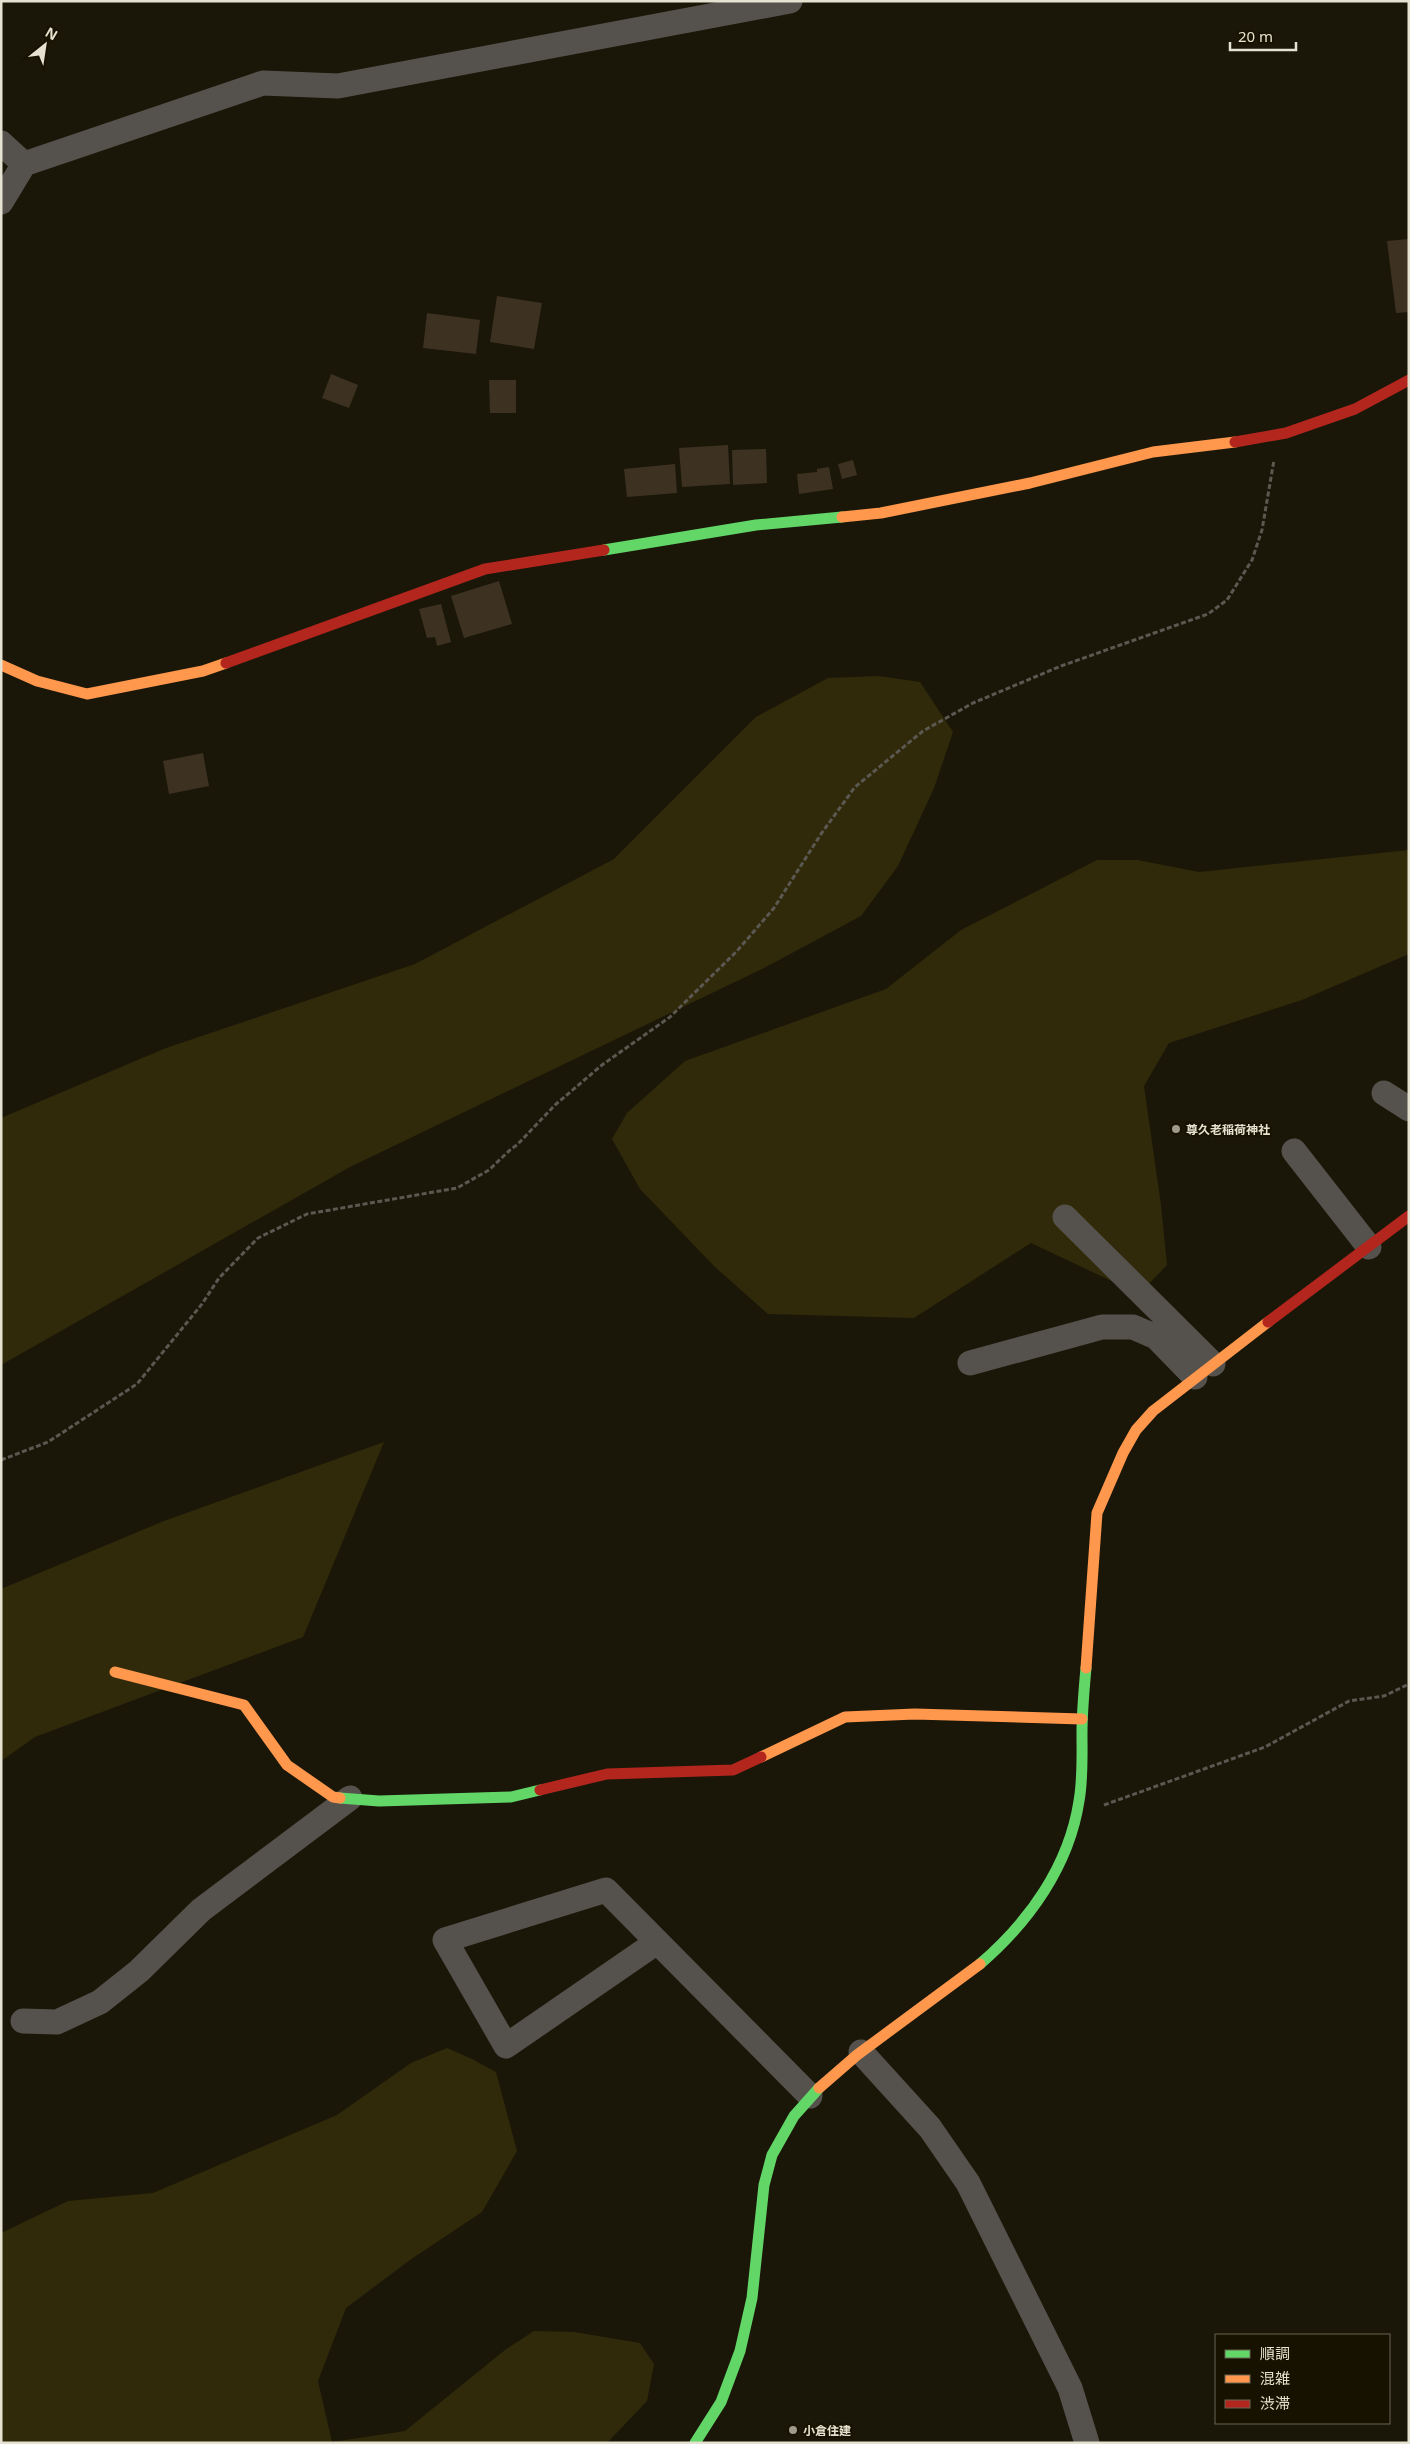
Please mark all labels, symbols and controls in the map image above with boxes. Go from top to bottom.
north arrow [20,20,70,70]
scale bar [1230,20,1296,52]
text: N [42,22,61,44]
text: 20 m [1238,26,1273,46]
place label: 尊久老稲荷神社 [1186,1121,1270,1138]
marker: 尊久老稲荷神社 [1170,1123,1182,1135]
legend [1215,2334,1390,2424]
text: 順調 [1260,2343,1290,2363]
text: 混雑 [1260,2368,1290,2388]
text: 渋滞 [1260,2393,1290,2413]
place label: 小倉住建 [803,2422,851,2439]
marker: 小倉住建 [787,2424,799,2436]

